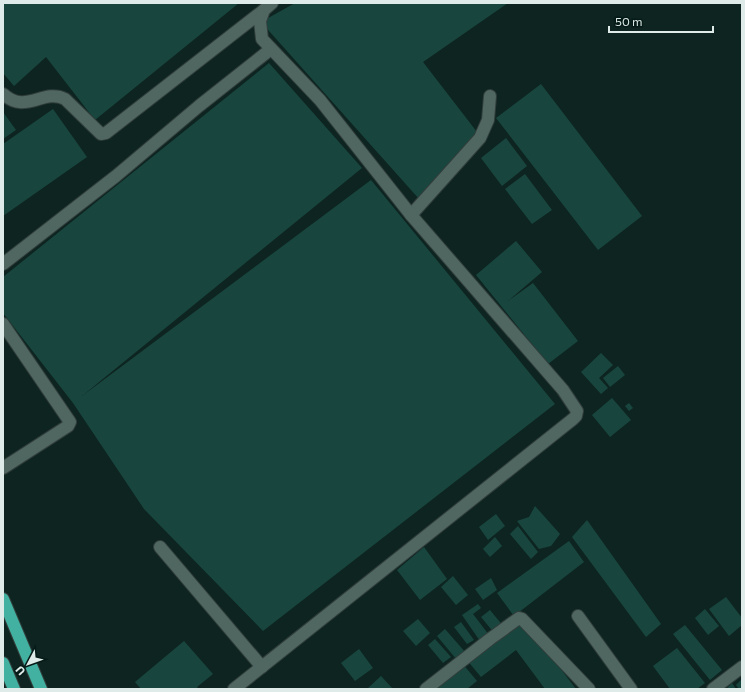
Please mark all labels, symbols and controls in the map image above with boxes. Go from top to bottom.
scale bar [609,8,713,34]
text: 50 m [615,14,643,28]
north arrow [8,644,48,684]
text: U [13,664,28,678]

